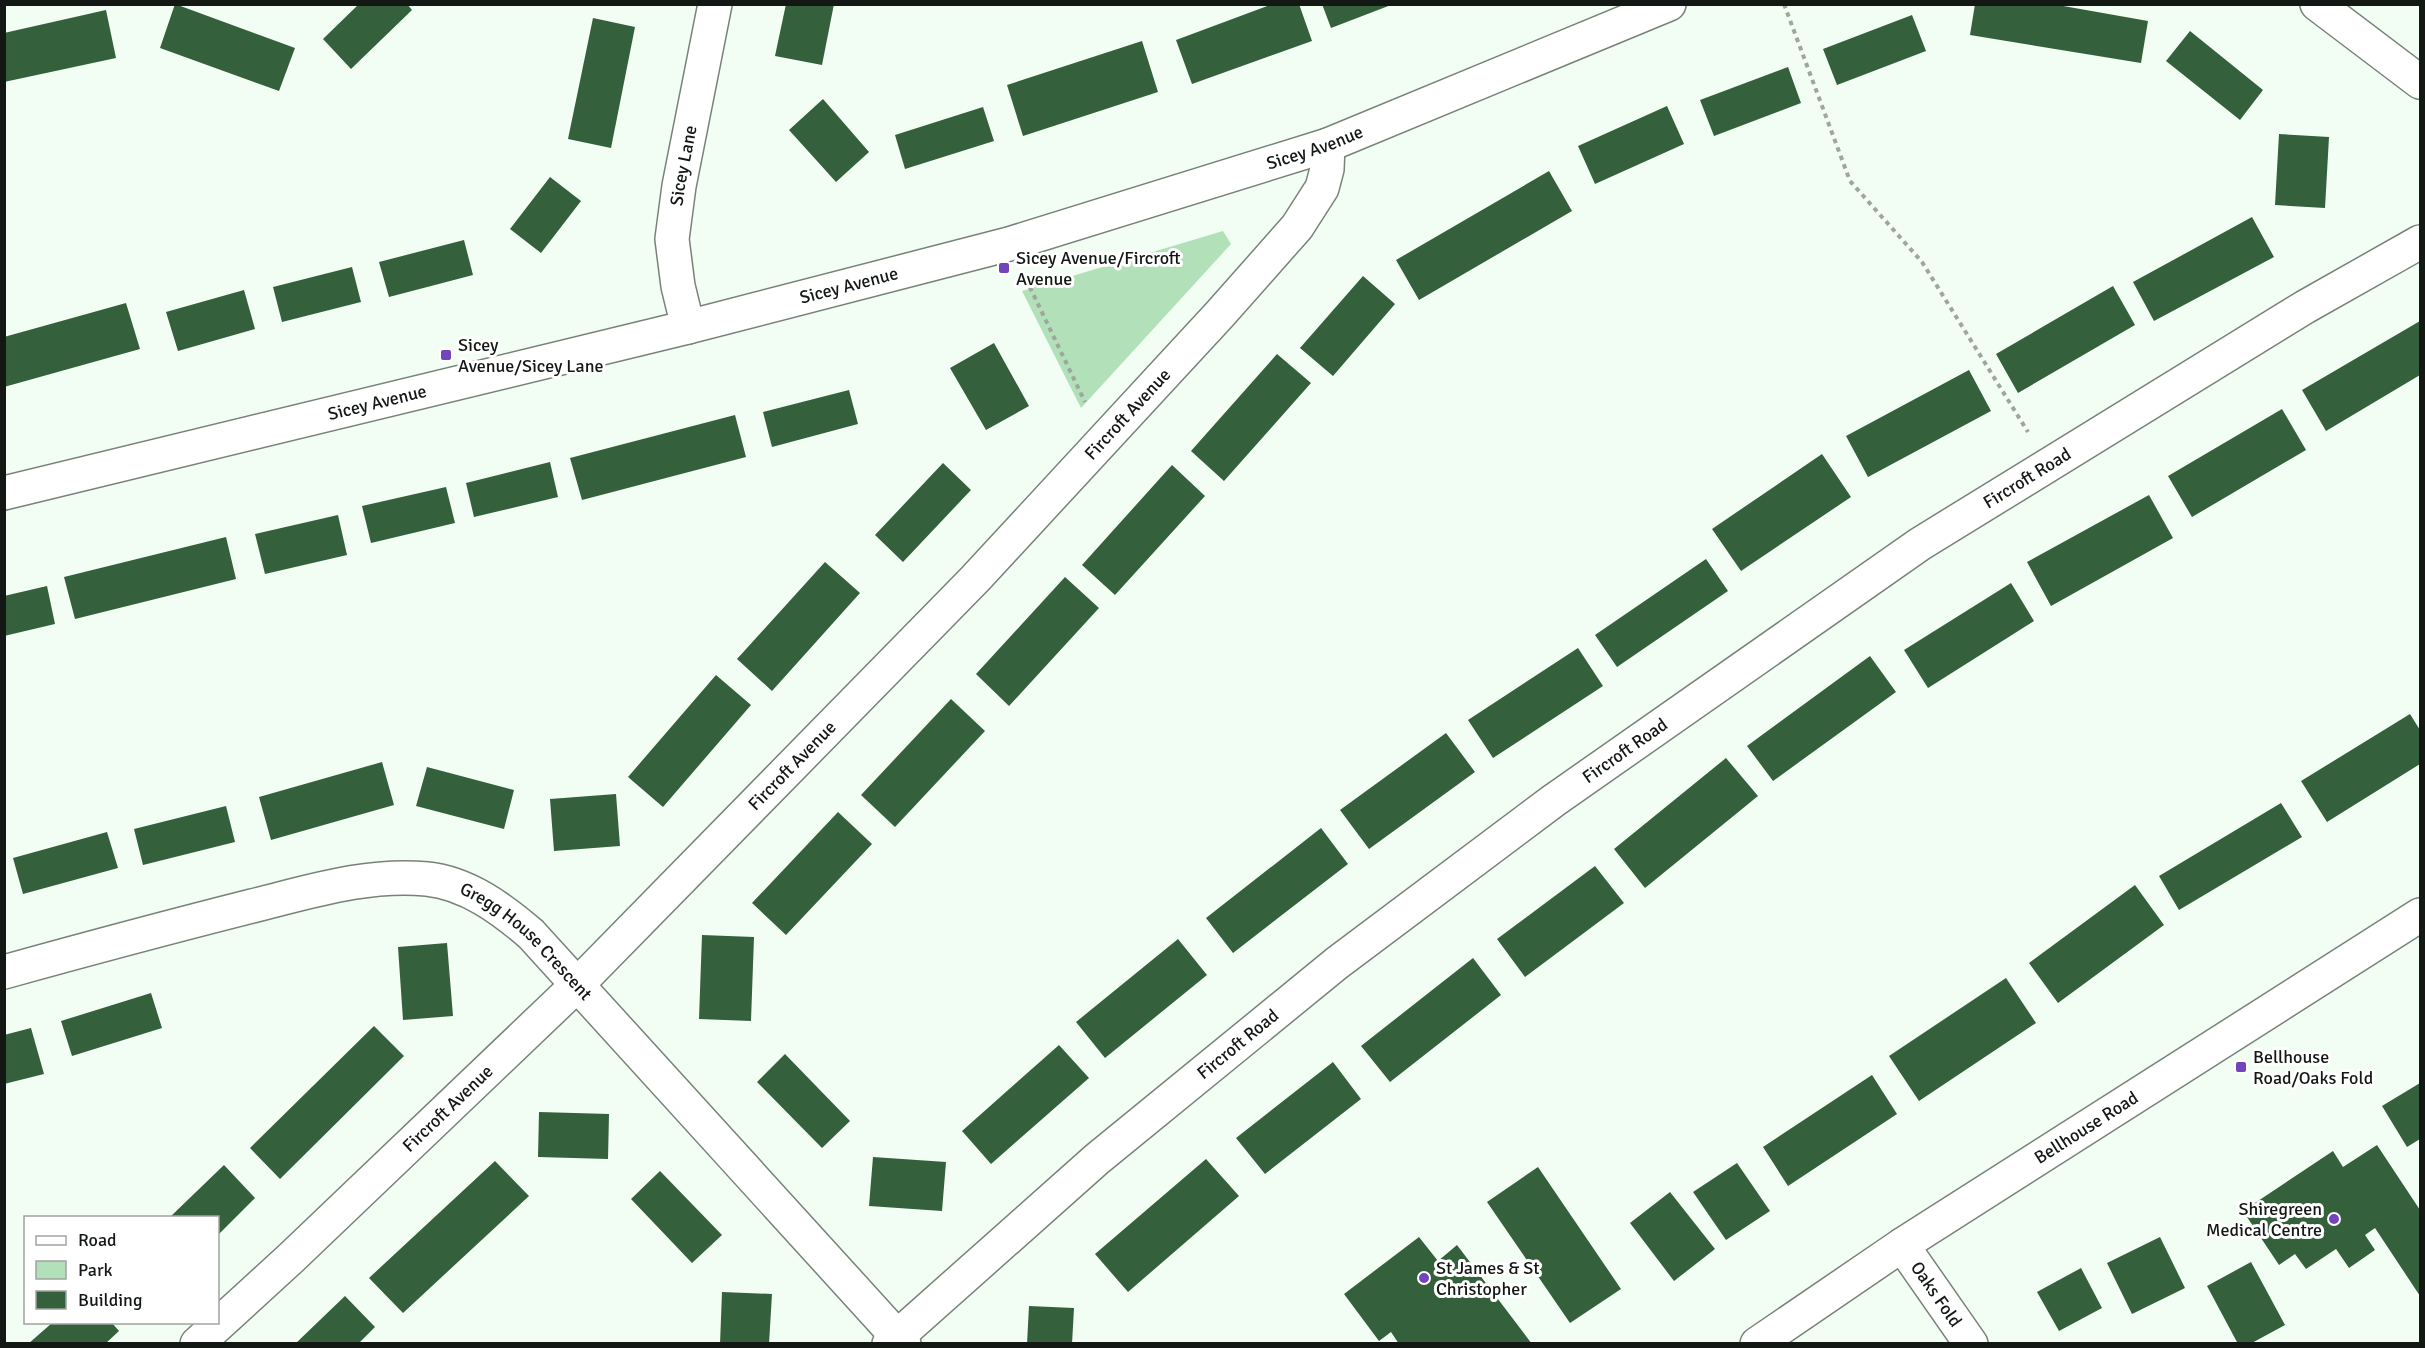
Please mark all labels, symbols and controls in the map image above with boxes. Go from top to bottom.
street label: Sicey Avenue [1264,121,1366,174]
street label: Sicey Lane [665,123,702,207]
place label: Sicey Avenue/Fircroft Avenue [1016,247,1181,290]
marker: Sicey Avenue/Fircroft Avenue [997,261,1011,275]
street label: Sicey Avenue [797,262,900,309]
place label: Sicey Avenue/Sicey Lane [458,334,604,377]
marker: Sicey Avenue/Sicey Lane [439,348,453,362]
street label: Fircroft Avenue [1080,364,1175,464]
street label: Sicey Avenue [326,380,429,425]
street label: Fircroft Road [1979,443,2075,513]
street label: Fircroft Road [1578,713,1672,788]
street label: Fircroft Avenue [743,716,841,815]
street label: Gregg House Crescent [457,878,597,1005]
street label: Fircroft Road [1192,1004,1283,1084]
place label: Bellhouse Road/Oaks Fold [2253,1046,2373,1089]
street label: Fircroft Avenue [398,1060,497,1157]
marker: Bellhouse Road/Oaks Fold [2234,1060,2248,1074]
street label: Bellhouse Road [2030,1086,2142,1169]
place label: Shiregreen Medical Centre [2206,1198,2322,1241]
marker: Shiregreen Medical Centre [2327,1212,2341,1226]
legend [24,1216,219,1324]
text: Road [78,1229,117,1251]
place label: St James & St Christopher [1436,1257,1540,1300]
street label: Oaks Fold [1906,1257,1967,1331]
text: Park [78,1259,113,1281]
marker: St James & St Christopher [1417,1271,1431,1285]
text: Building [78,1289,142,1311]

